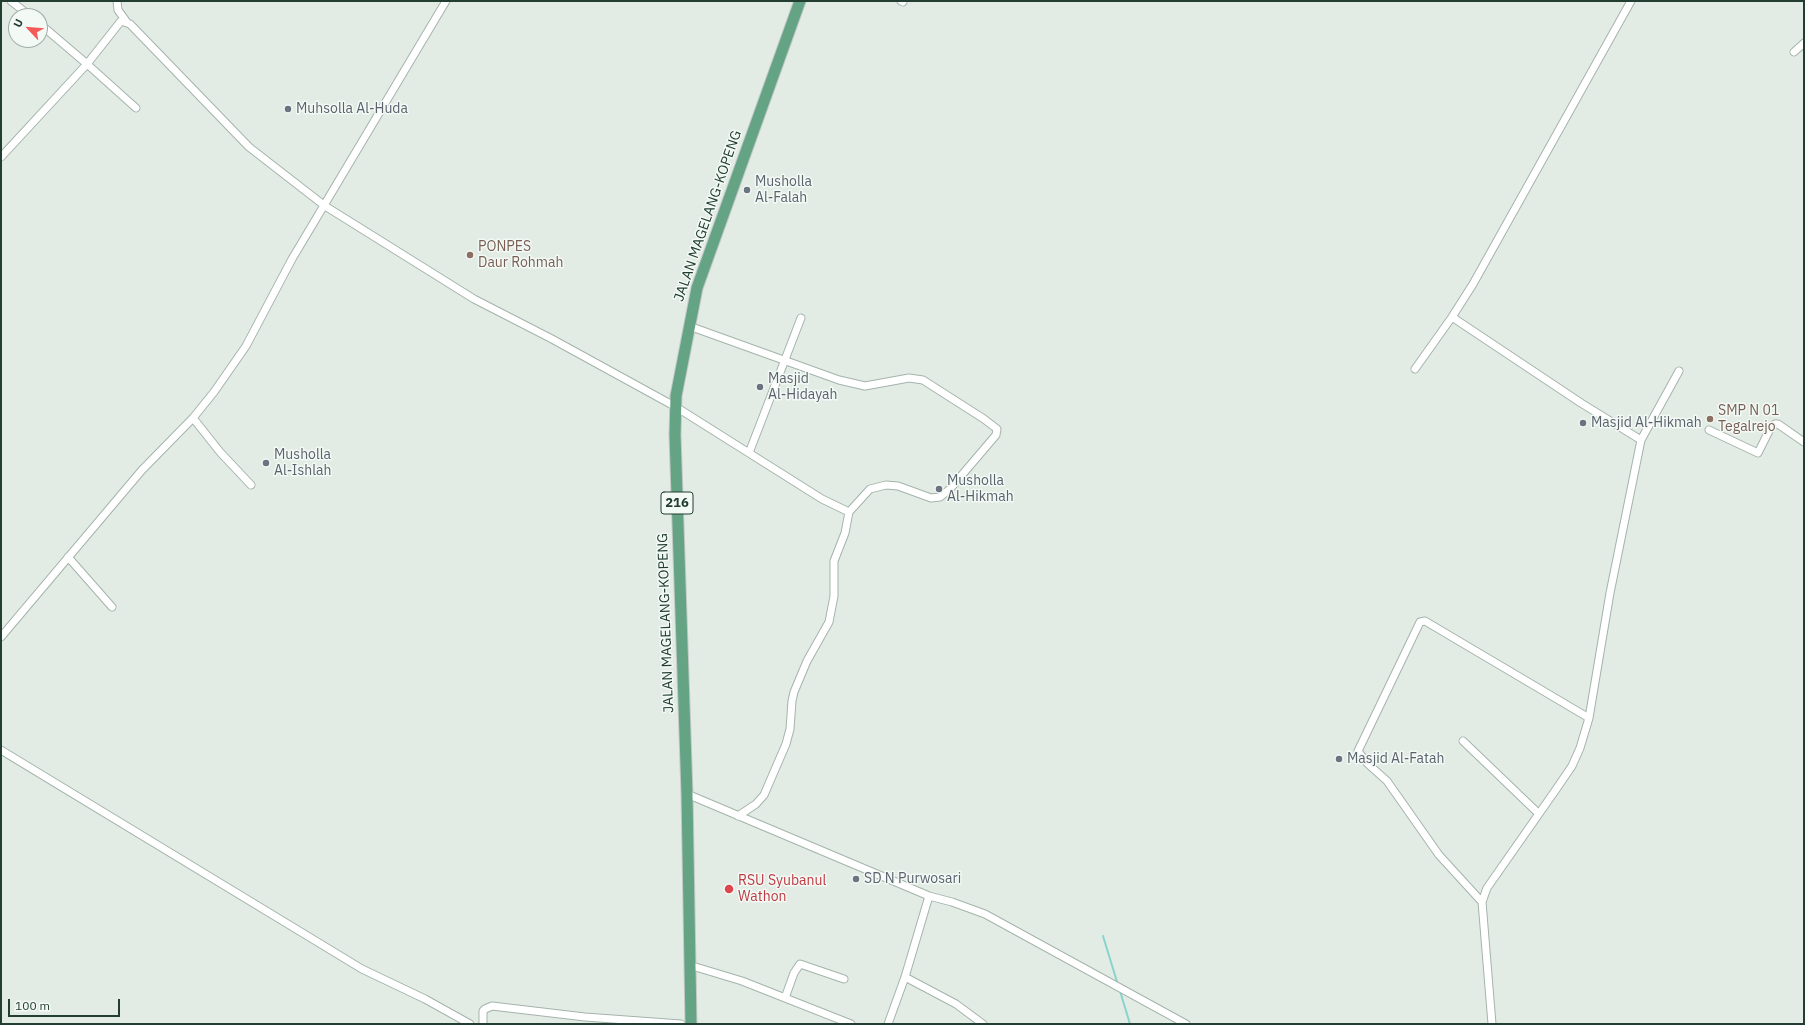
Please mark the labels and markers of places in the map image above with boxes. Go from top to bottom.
place label: Muhsolla Al-Huda [296,101,408,117]
marker: Muhsolla Al-Huda [283,104,293,114]
place label: Musholla Al-Falah [755,174,812,206]
marker: Musholla Al-Falah [742,185,752,195]
place label: PONPES Daur Rohmah [478,239,563,272]
marker: PONPES Daur Rohmah [465,250,475,260]
place label: Masjid Al-Hidayah [768,371,837,404]
marker: Masjid Al-Hidayah [755,382,765,392]
place label: SMP N 01 Tegalrejo [1718,403,1779,436]
marker: SMP N 01 Tegalrejo [1705,414,1715,424]
place label: Masjid Al-Hikmah [1591,415,1702,431]
marker: Masjid Al-Hikmah [1578,418,1588,428]
place label: Musholla Al-Ishlah [274,447,331,480]
marker: Musholla Al-Ishlah [261,458,271,468]
place label: Musholla Al-Hikmah [947,473,1014,506]
marker: Musholla Al-Hikmah [934,484,944,494]
place label: Masjid Al-Fatah [1347,751,1444,767]
marker: Masjid Al-Fatah [1334,754,1344,764]
place label: SD N Purwosari [864,871,961,887]
place label: RSU Syubanul Wathon [738,873,826,906]
marker: SD N Purwosari [851,874,861,884]
marker: RSU Syubanul Wathon [723,883,735,895]

